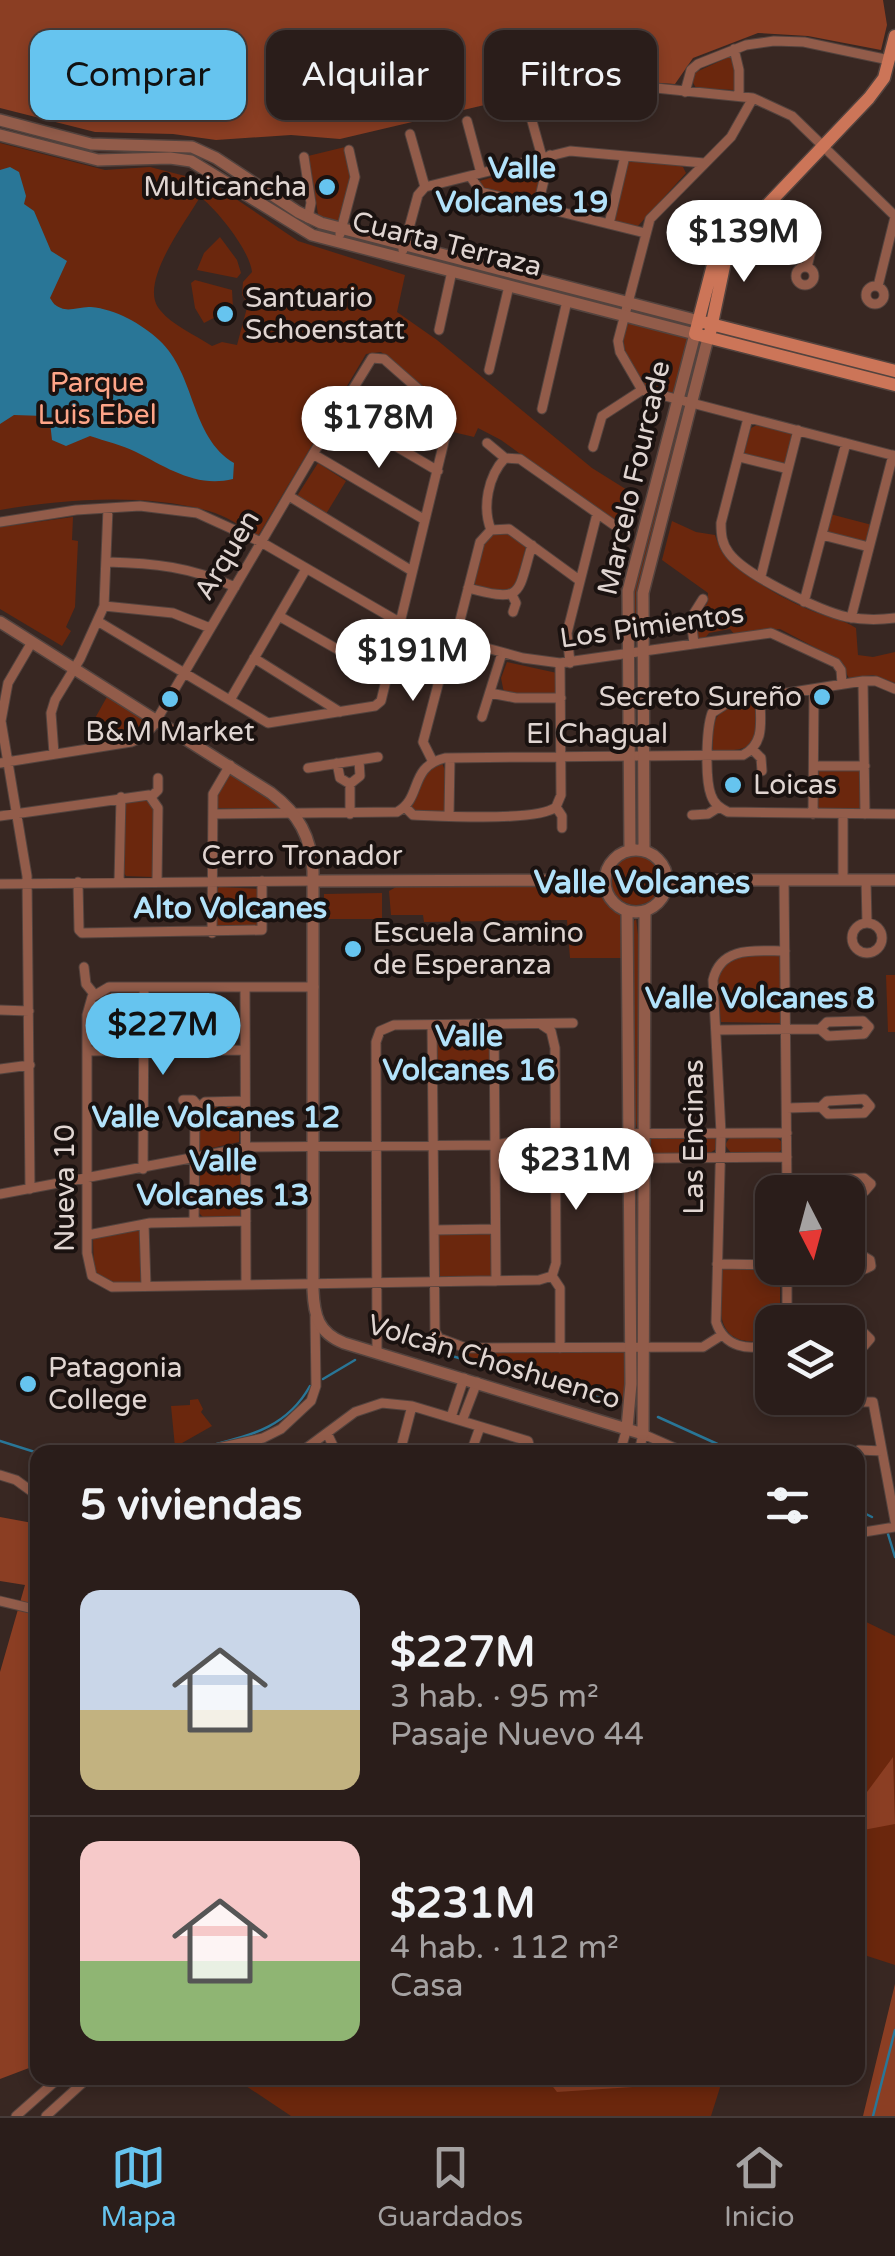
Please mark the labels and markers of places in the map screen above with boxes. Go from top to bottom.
place label: Multicancha [143,170,307,204]
marker: Multicancha [316,176,338,198]
pin: $139M [674,200,814,285]
place label: Santuario Schoenstatt [245,281,405,347]
marker: Santuario Schoenstatt [214,303,236,325]
pin: $178M [309,386,449,471]
pin: $191M [343,619,483,704]
place label: Secreto Sureño [599,680,802,714]
marker: Secreto Sureño [811,686,833,708]
marker: B&M Market [159,688,181,710]
place label: B&M Market [85,715,255,749]
place label: Loicas [753,768,837,802]
marker: Loicas [722,774,744,796]
place label: Escuela Camino de Esperanza [373,916,584,982]
marker: Escuela Camino de Esperanza [342,938,364,960]
pin: $227M [93,993,233,1078]
pin: $231M [506,1128,646,1213]
place label: Patagonia College [48,1351,182,1417]
marker: Patagonia College [17,1373,39,1395]

